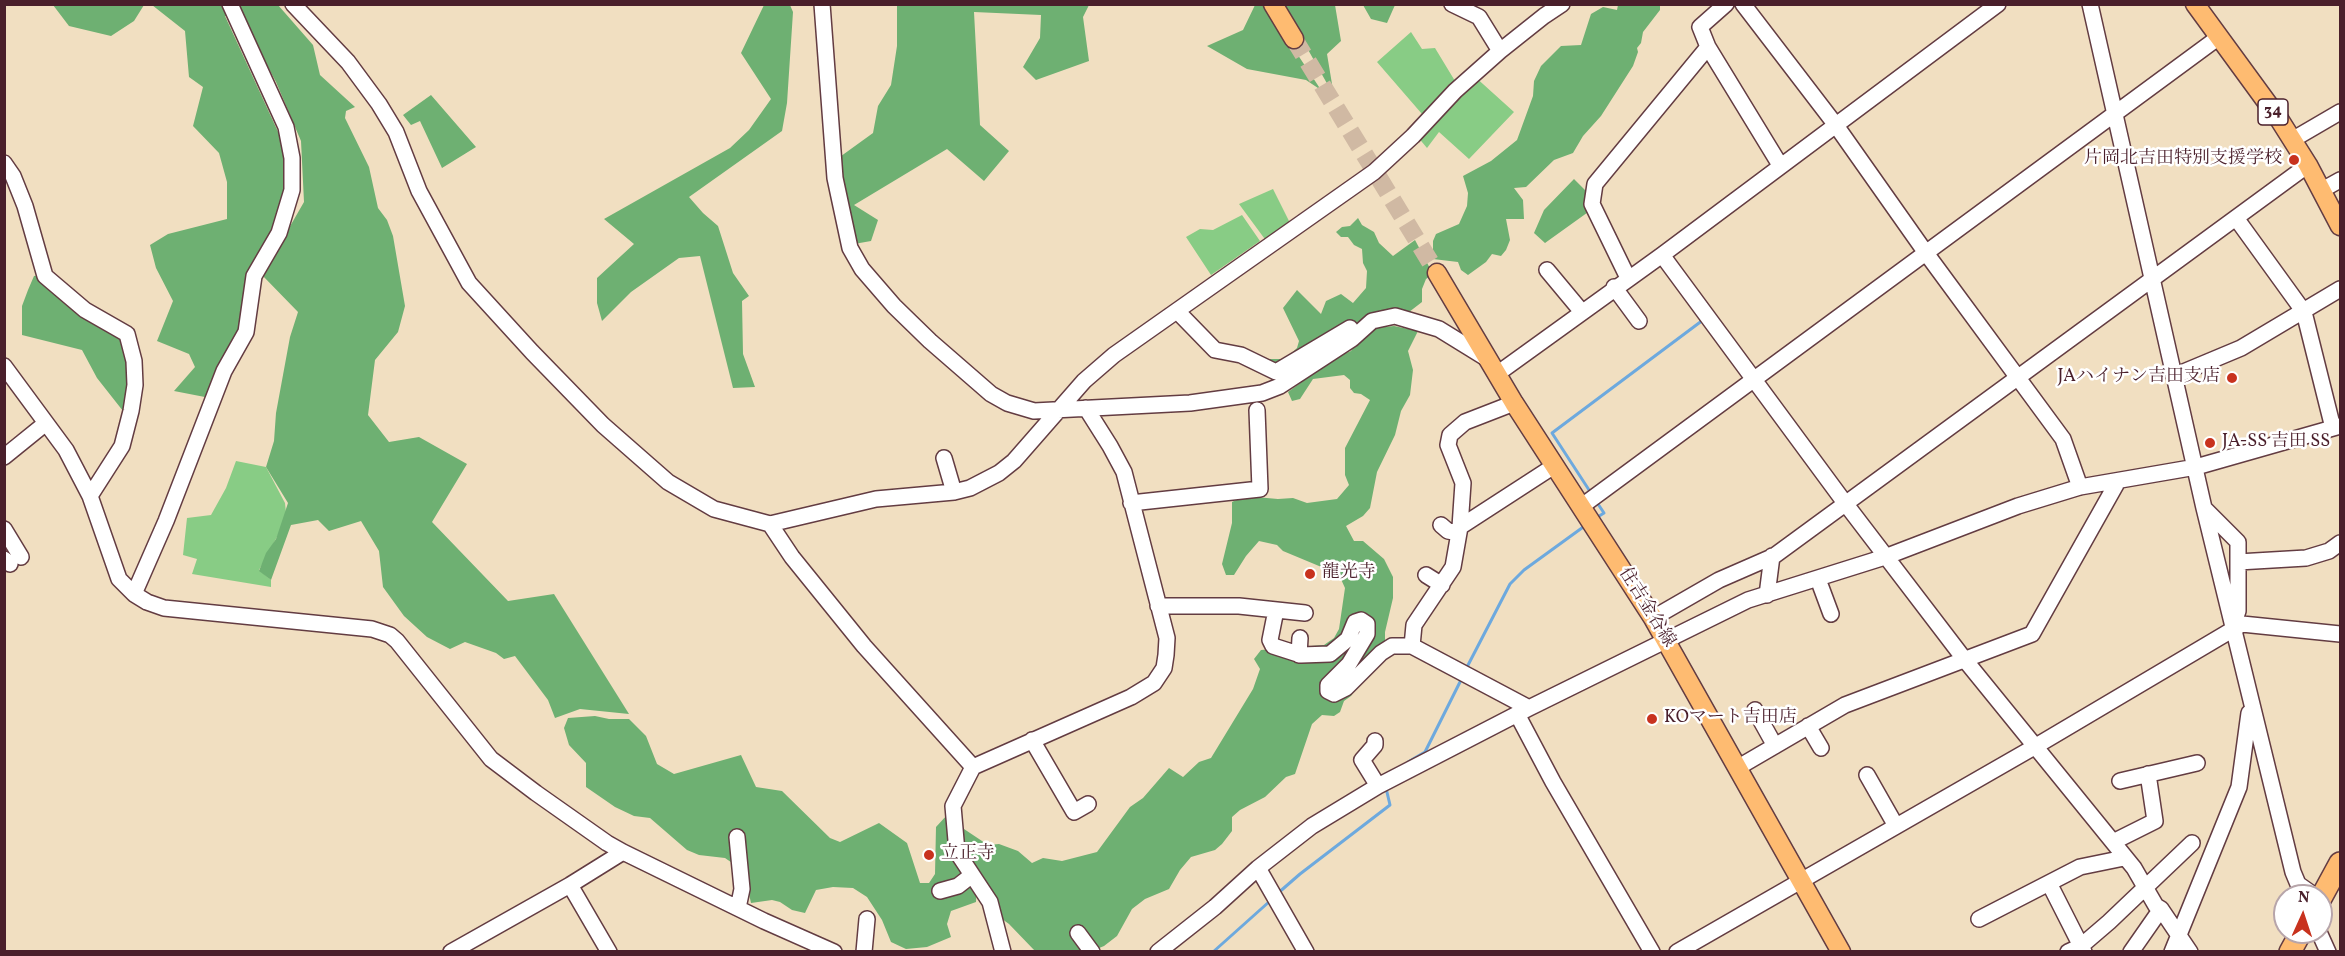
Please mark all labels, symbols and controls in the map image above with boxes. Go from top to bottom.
road number: 34 [2258,99,2288,125]
place label: 片岡北吉田特別支援学校 [2084,149,2282,171]
marker: 片岡北吉田特別支援学校 [2287,153,2301,167]
place label: JAハイナン吉田支店 [2057,367,2220,389]
marker: JAハイナン吉田支店 [2225,371,2239,385]
place label: JA-SS 吉田 SS [2222,432,2330,454]
marker: JA-SS 吉田 SS [2203,436,2217,450]
place label: 龍光寺 [1322,563,1376,585]
street label: 住吉金谷線 [1613,564,1679,652]
marker: 龍光寺 [1303,567,1317,581]
place label: KOマート吉田店 [1664,708,1797,730]
marker: KOマート吉田店 [1645,712,1659,726]
place label: 立正寺 [941,844,995,866]
marker: 立正寺 [922,848,936,862]
north arrow [2273,884,2333,944]
text: N [2297,887,2310,909]

